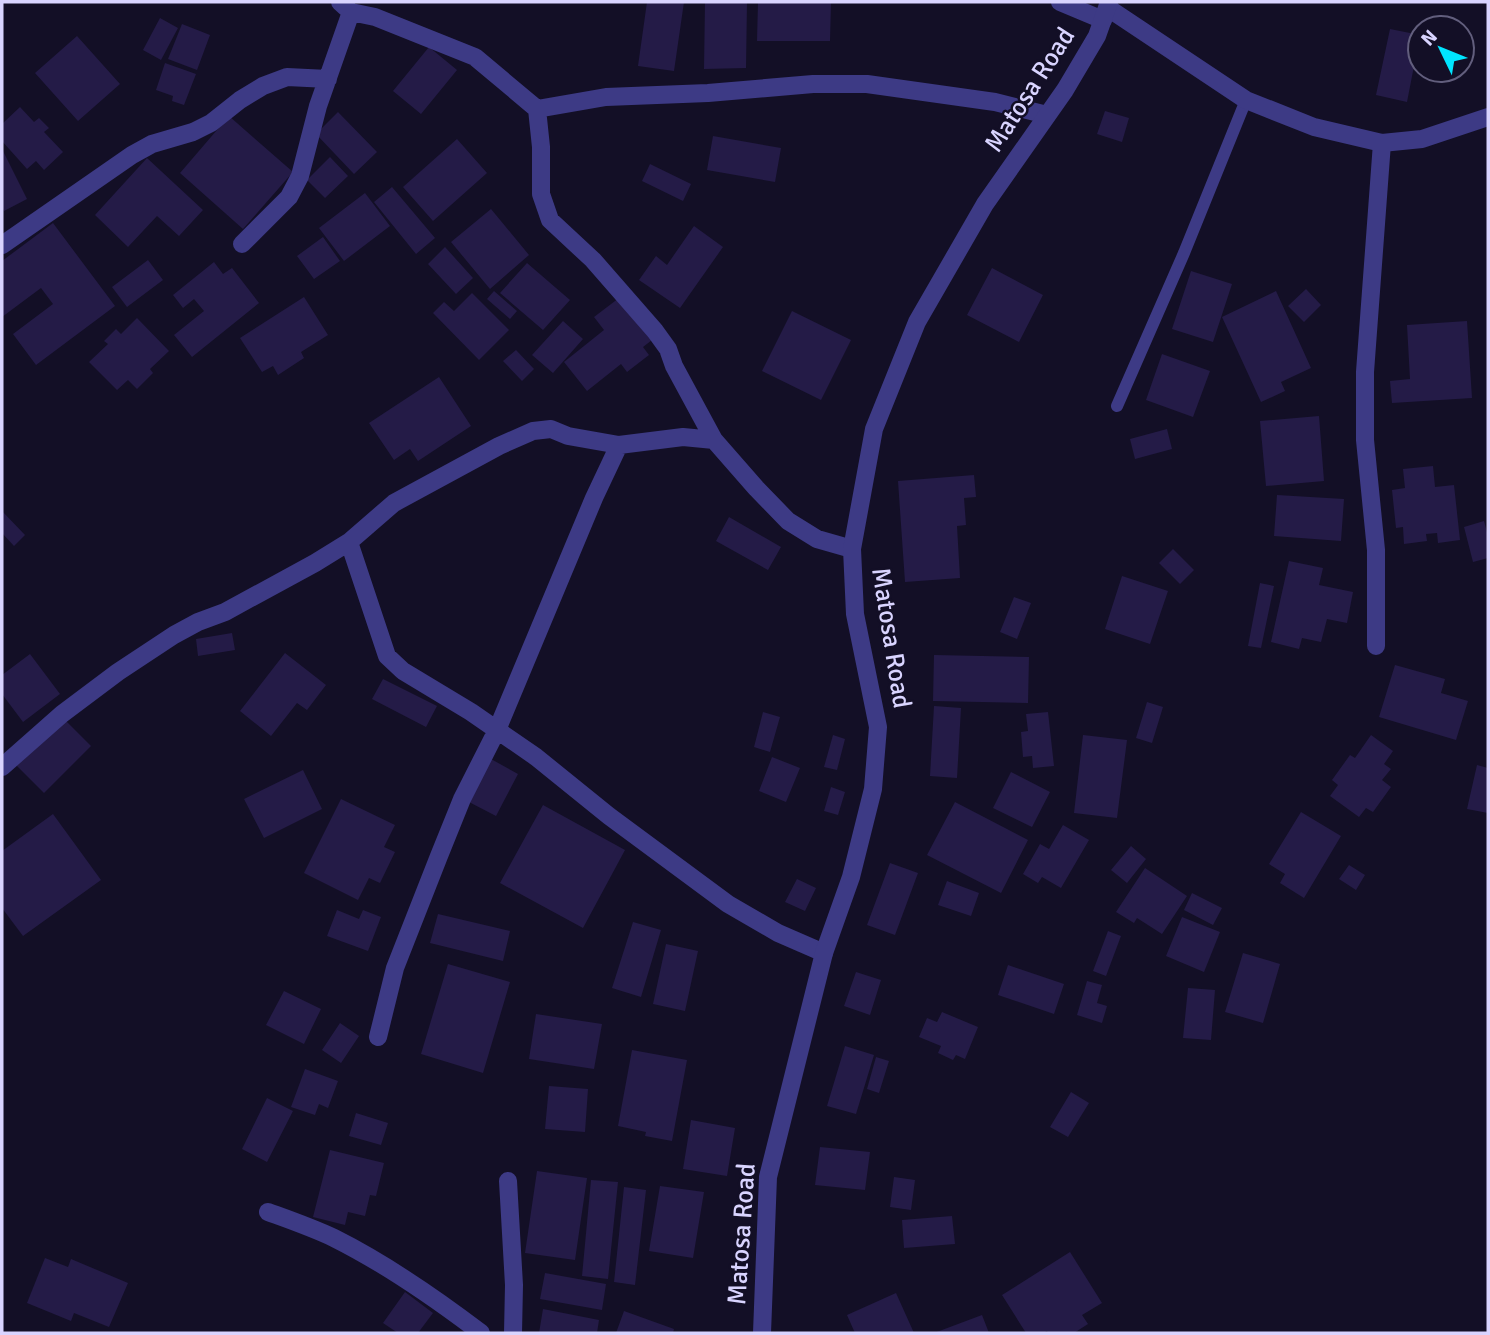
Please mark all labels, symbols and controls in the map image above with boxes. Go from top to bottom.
north arrow [1406,14,1476,84]
street label: Matosa Road [978,22,1082,158]
text: N [1416,25,1443,51]
street label: Matosa Road [864,565,918,711]
street label: Matosa Road [721,1162,763,1306]

